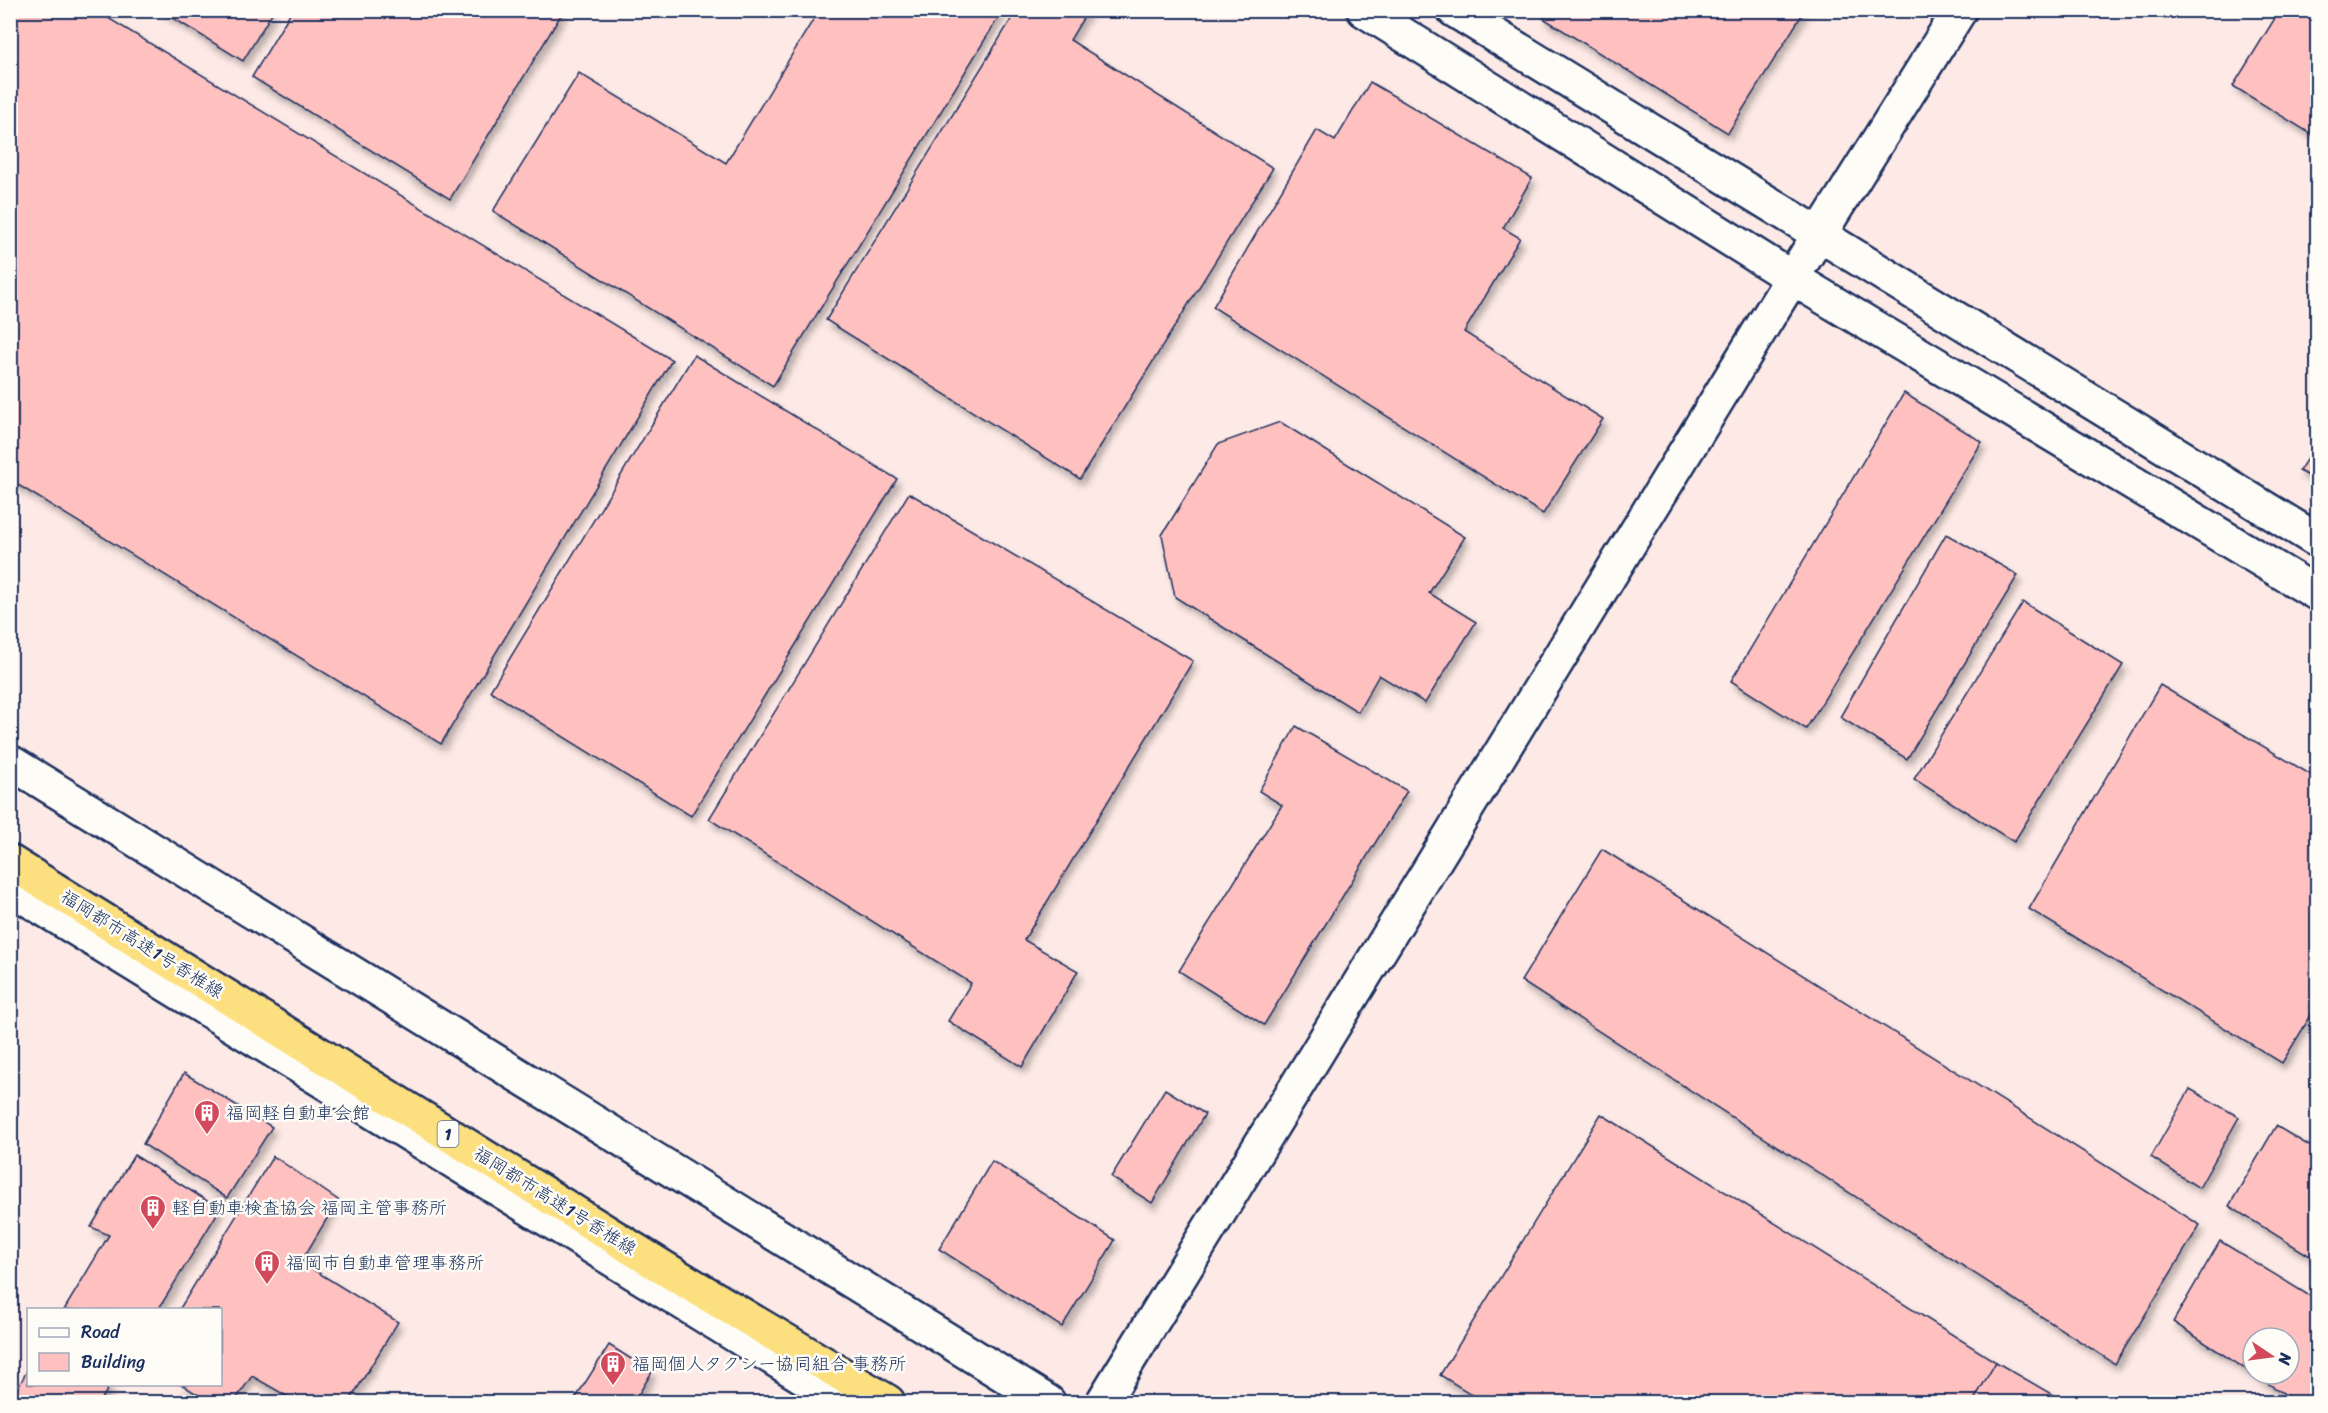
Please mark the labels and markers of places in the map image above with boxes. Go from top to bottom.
place label: 福岡軽自動車会館 [226,1097,370,1129]
building icon: 福岡軽自動車会館 [192,1098,222,1136]
place label: 軽自動車検査協会 福岡主管事務所 [172,1192,447,1224]
building icon: 軽自動車検査協会 福岡主管事務所 [138,1193,168,1231]
place label: 福岡市自動車管理事務所 [286,1247,484,1279]
building icon: 福岡市自動車管理事務所 [252,1248,282,1286]
place label: 福岡個人タクシー協同組合 事務所 [632,1348,906,1380]
building icon: 福岡個人タクシー協同組合 事務所 [598,1349,628,1387]

